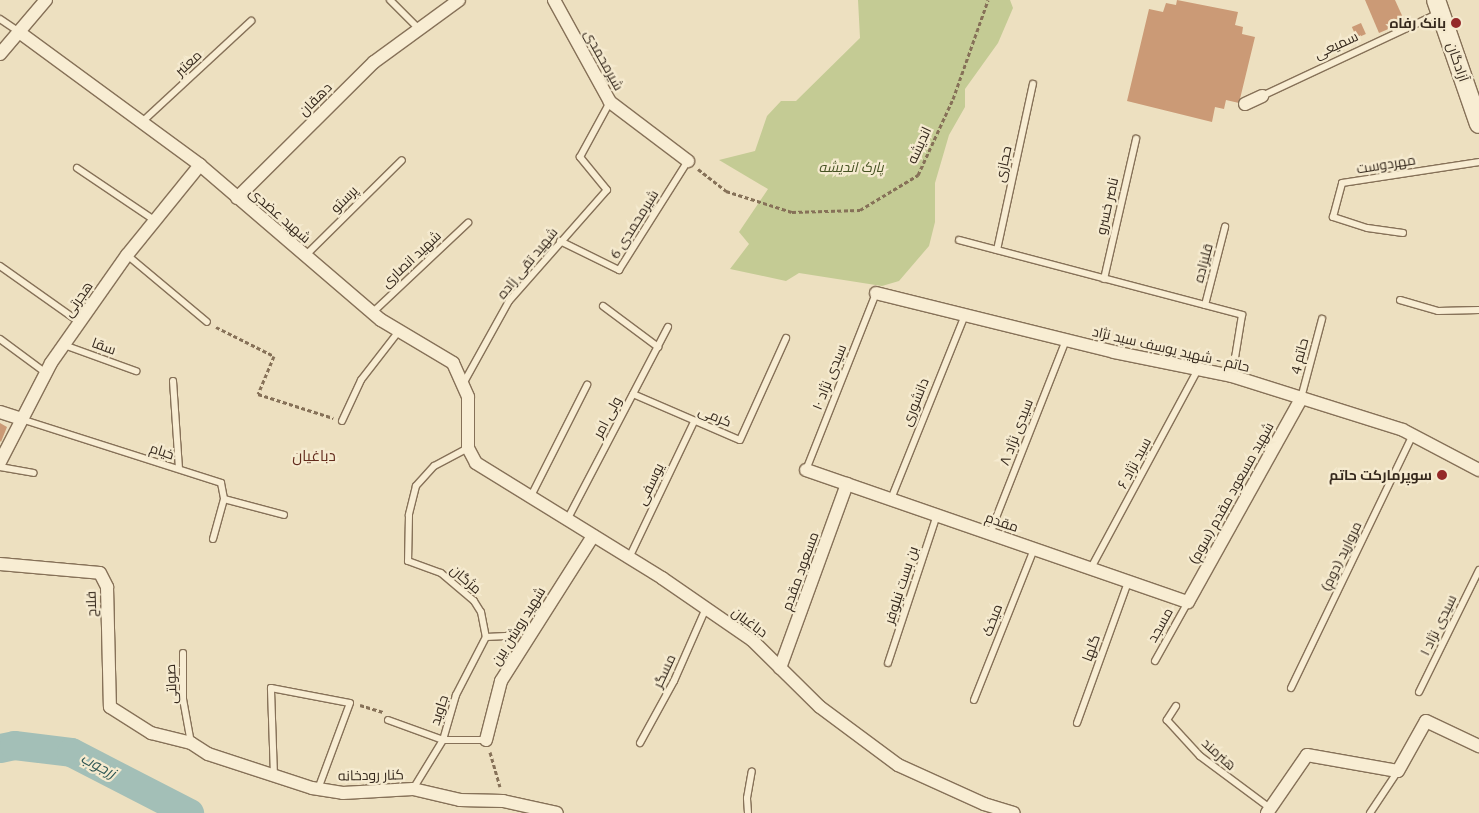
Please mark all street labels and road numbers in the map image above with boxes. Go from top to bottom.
street label: شیرمحمدی [580,27,628,93]
street label: سمیعی [1311,28,1361,62]
street label: آزادگان [1443,40,1473,84]
street label: معتبر [171,47,205,79]
street label: دهقان [295,79,335,119]
street label: اندیشه [903,124,935,166]
street label: حجازی [991,144,1015,184]
street label: مهردوست [1355,151,1417,177]
street label: ناصر خسرو [1092,176,1122,236]
street label: پرستو [327,182,361,216]
street label: شهید عضدی [246,184,314,246]
street label: شیرمحمدی 6 [606,186,662,262]
street label: شهید تقی زاده [493,224,561,302]
street label: شهید انصاری [378,227,444,291]
street label: قلیزاده [1190,242,1216,284]
street label: هجرتی [60,278,96,320]
street label: حاتم - شهید یوسف سید نژاد [1091,323,1251,375]
street label: سقا [90,334,118,358]
street label: حاتم 4 [1286,336,1312,376]
street label: سیدی نژاد ۱۰ [808,342,850,412]
street label: دانشوری [898,375,932,429]
street label: ولی امر [589,393,625,441]
street label: سیدی نژاد ۸ [996,396,1036,468]
street label: کرمی [696,402,734,430]
street label: شهید مسعود مقدم (سوم) [1185,419,1277,567]
street label: سید نژاد ۶ [1114,435,1154,491]
street label: خیام [148,439,176,463]
street label: یوسفی [633,460,667,508]
street label: مقدم [983,508,1021,536]
street label: مروارید (دوم) [1317,518,1365,594]
street label: مسعود مقدم [778,529,822,613]
street label: بن بست نیلوفر [881,544,921,626]
street label: مژگان [447,561,485,597]
street label: شهید روشن بین [487,584,549,668]
street label: فلاح [82,591,100,617]
street label: سیدی نژاد ۱ [1416,592,1460,658]
street label: میخک [978,602,1006,638]
street label: دباغیان [729,603,771,641]
street label: مسجد [1144,605,1176,645]
street label: گلها [1078,632,1104,664]
street label: مسگر [649,652,679,690]
street label: صولتی [162,664,180,704]
street label: جاوید [426,693,452,727]
street label: هنرمند [1198,734,1240,774]
street label: کنار رودخانه [338,766,404,784]

